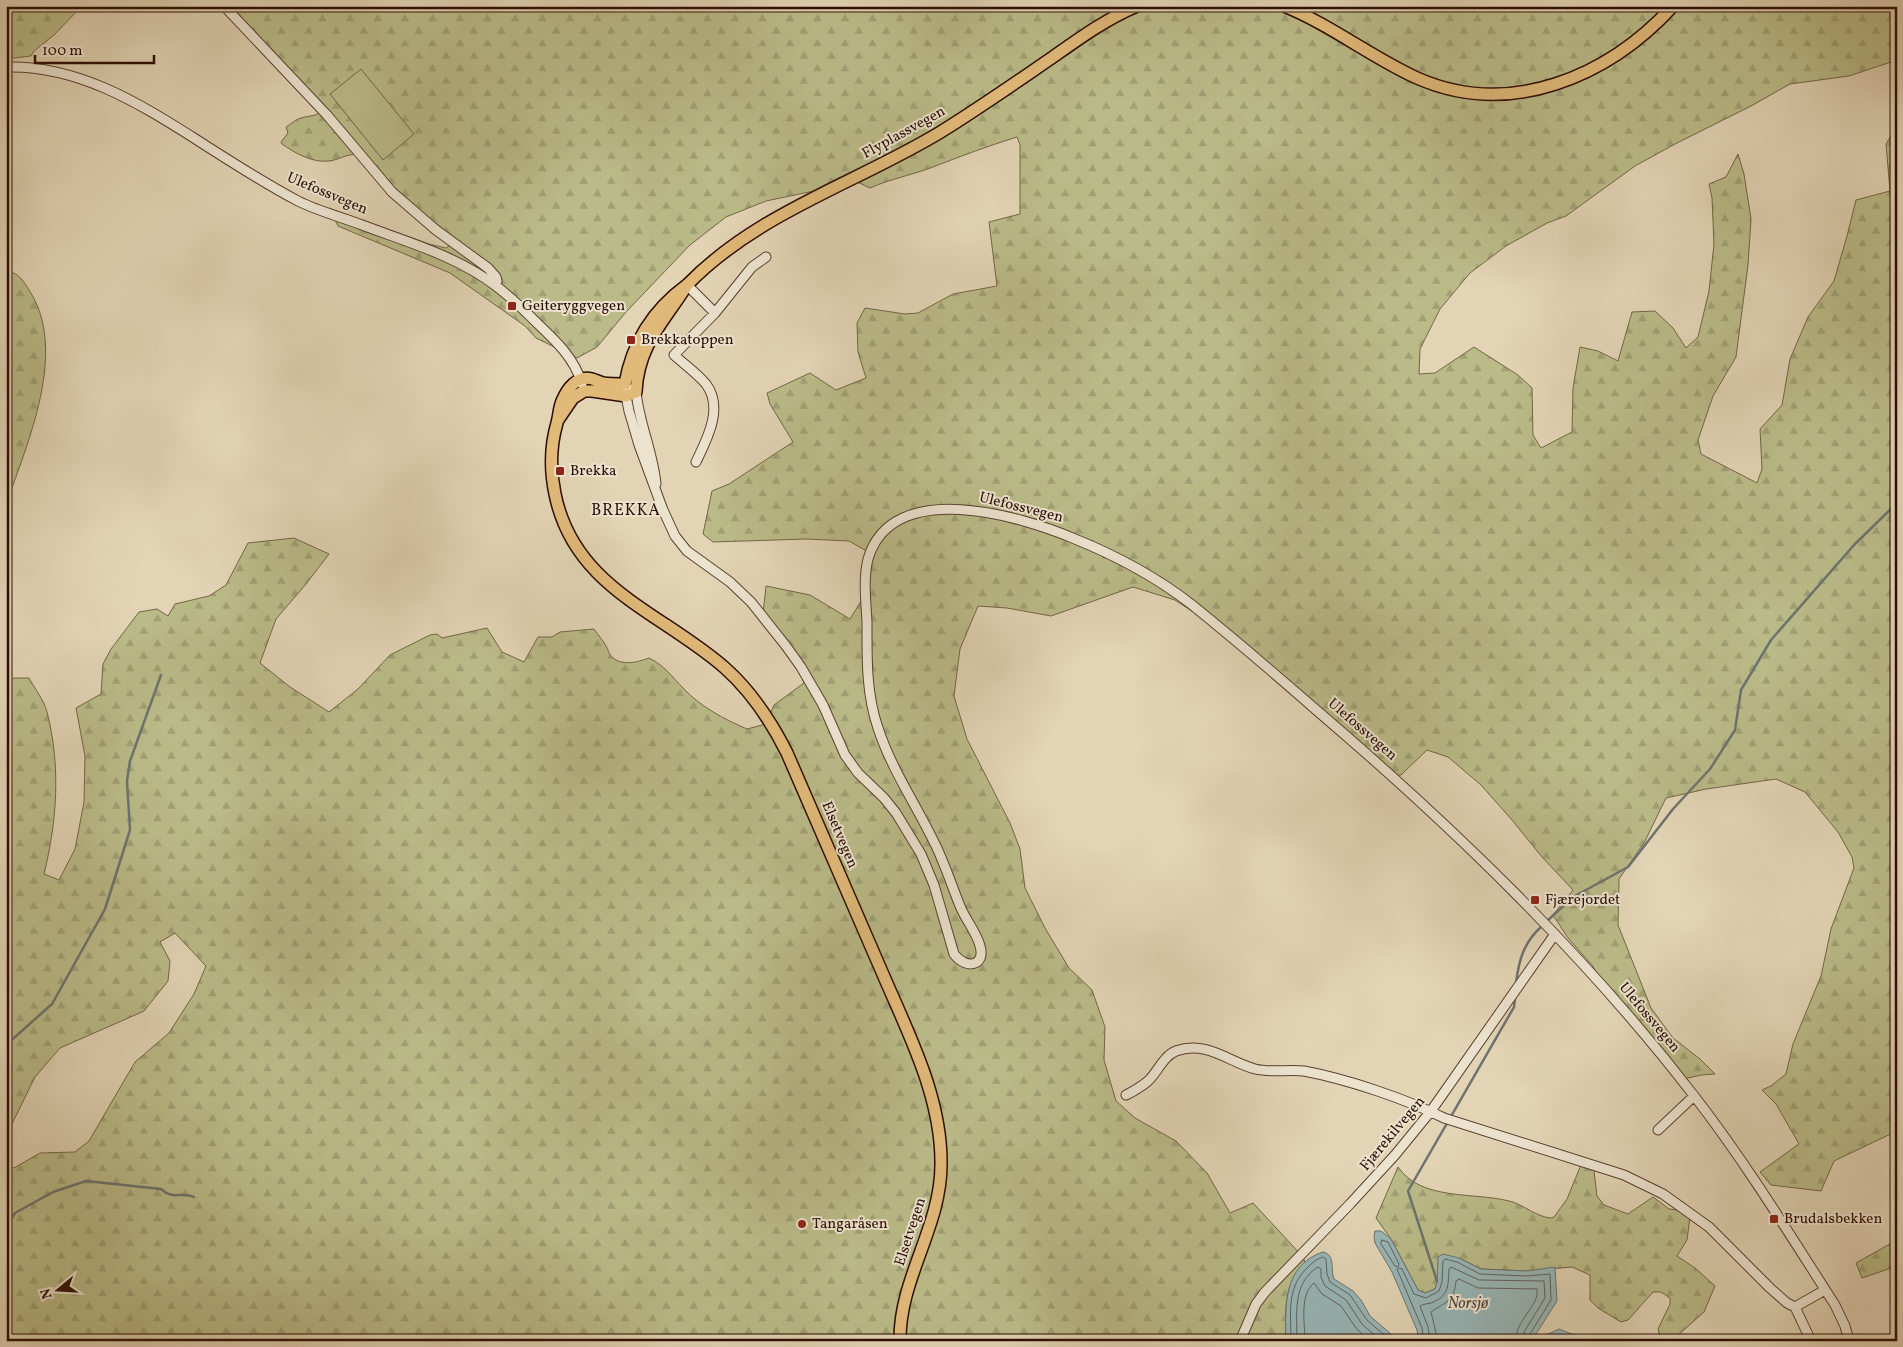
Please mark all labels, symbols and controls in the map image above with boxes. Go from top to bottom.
scale bar [35,32,154,64]
text: 100 m [42,41,82,62]
street label: Flyplassvegen [858,101,950,165]
street label: Ulefossvegen [283,168,371,220]
place label: Geiteryggvegen [522,296,625,317]
marker: Geiteryggvegen [506,300,518,312]
place label: Brekkatoppen [641,330,734,351]
marker: Brekkatoppen [625,334,637,346]
place label: Brekka [570,461,617,482]
marker: Brekka [554,465,566,477]
street label: Ulefossvegen [977,487,1065,529]
district label: BREKKA [591,500,661,522]
street label: Ulefossvegen [1323,694,1401,766]
street label: Elsetvegen [815,798,863,872]
place label: Fjærejordet [1545,890,1620,911]
marker: Fjærejordet [1529,894,1541,906]
street label: Ulefossvegen [1613,978,1685,1058]
street label: Fjærekilvegen [1355,1092,1431,1176]
street label: Elsetvegen [890,1195,932,1269]
place label: Brudalsbekken [1784,1209,1882,1230]
marker: Brudalsbekken [1768,1213,1780,1225]
place label: Tangaråsen [812,1214,888,1235]
marker: Tangaråsen [796,1218,808,1230]
north arrow [32,1264,82,1314]
text: N [36,1286,58,1301]
water label: Norsjø [1448,1293,1489,1315]

